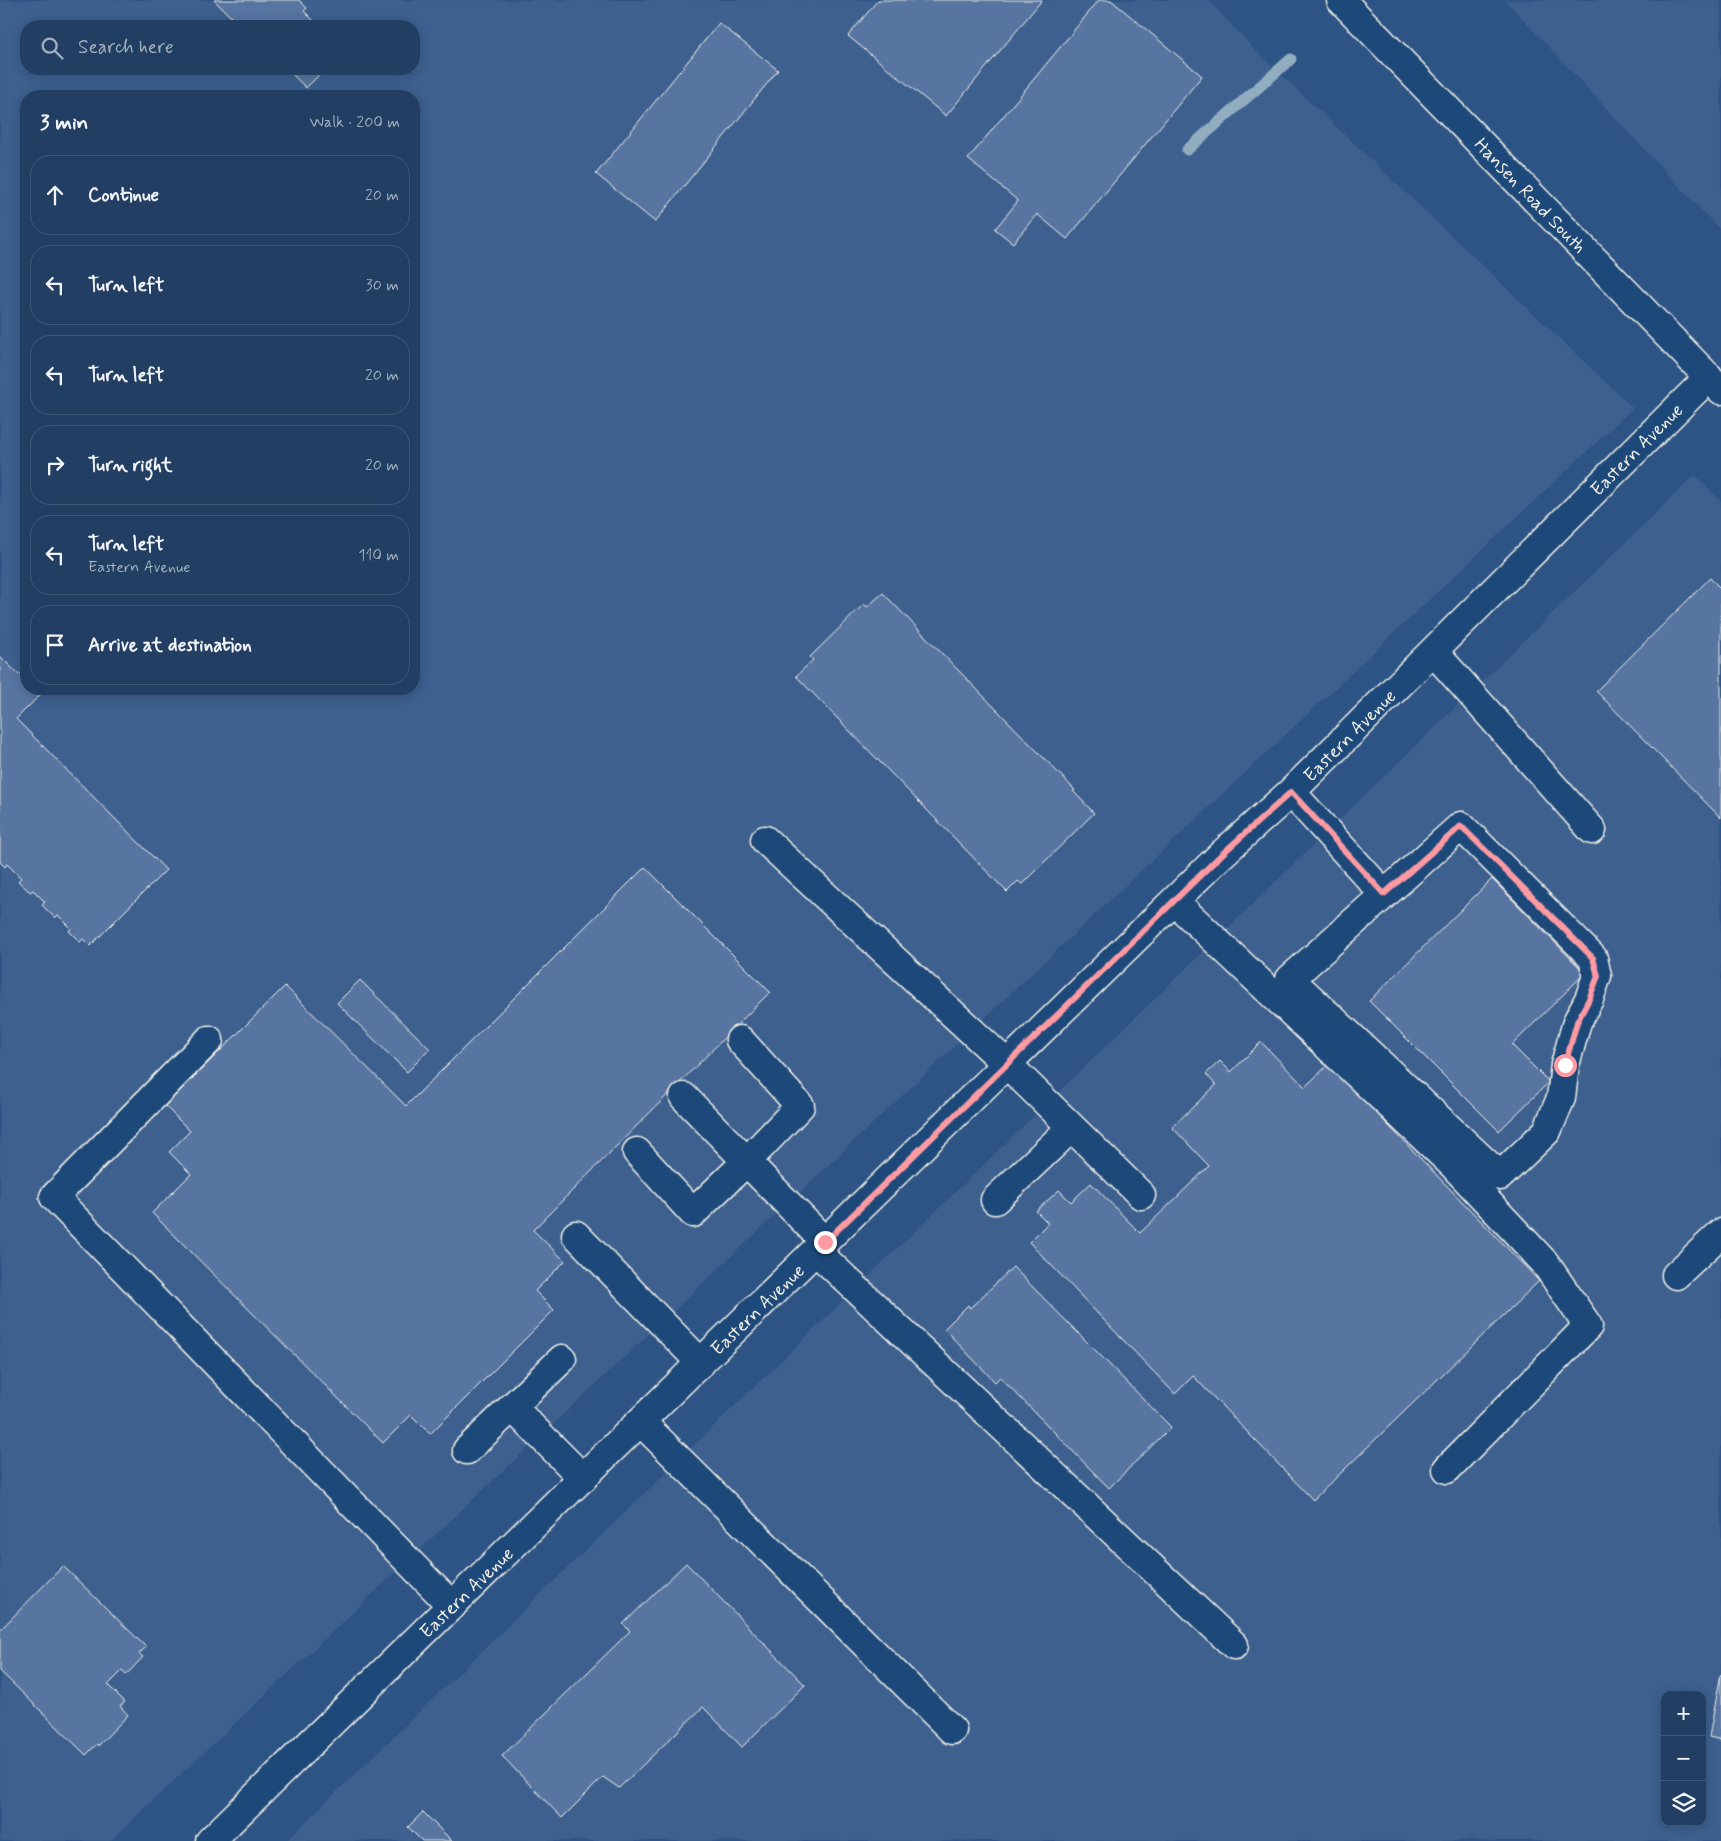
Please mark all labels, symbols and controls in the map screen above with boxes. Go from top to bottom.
search box [20,20,420,75]
icon: search [38,34,66,62]
text: Search here [78,35,174,60]
text: 3 min [40,109,88,137]
text: Walk · 200 m [309,112,400,133]
street label: Hansen Road South [1468,133,1592,259]
icon: ahead [41,181,69,209]
text: Continue [88,183,159,208]
text: 20 m [365,185,399,206]
icon: left [41,271,69,299]
text: Turn left [88,273,164,298]
text: 30 m [366,275,399,296]
icon: left [41,361,69,389]
text: Turn left [88,363,164,388]
text: 20 m [365,365,399,386]
street label: Eastern Avenue [1585,398,1689,502]
icon: right [41,451,69,479]
text: Turn right [88,453,172,478]
text: 20 m [365,455,399,476]
text: Turn left [88,532,164,557]
icon: left [41,541,69,569]
text: 110 m [358,545,399,566]
text: Eastern Avenue [88,557,191,578]
icon: arrive [41,631,69,659]
text: Arrive at destination [88,633,252,658]
street label: Eastern Avenue [1298,684,1402,788]
route start [1554,1054,1577,1077]
route end [814,1231,837,1254]
street label: Eastern Avenue [706,1259,811,1361]
street label: Eastern Avenue [415,1542,520,1644]
map controls [1661,1691,1706,1826]
button: + [1661,1691,1706,1736]
button: − [1661,1736,1706,1781]
button: layers [1661,1781,1706,1826]

